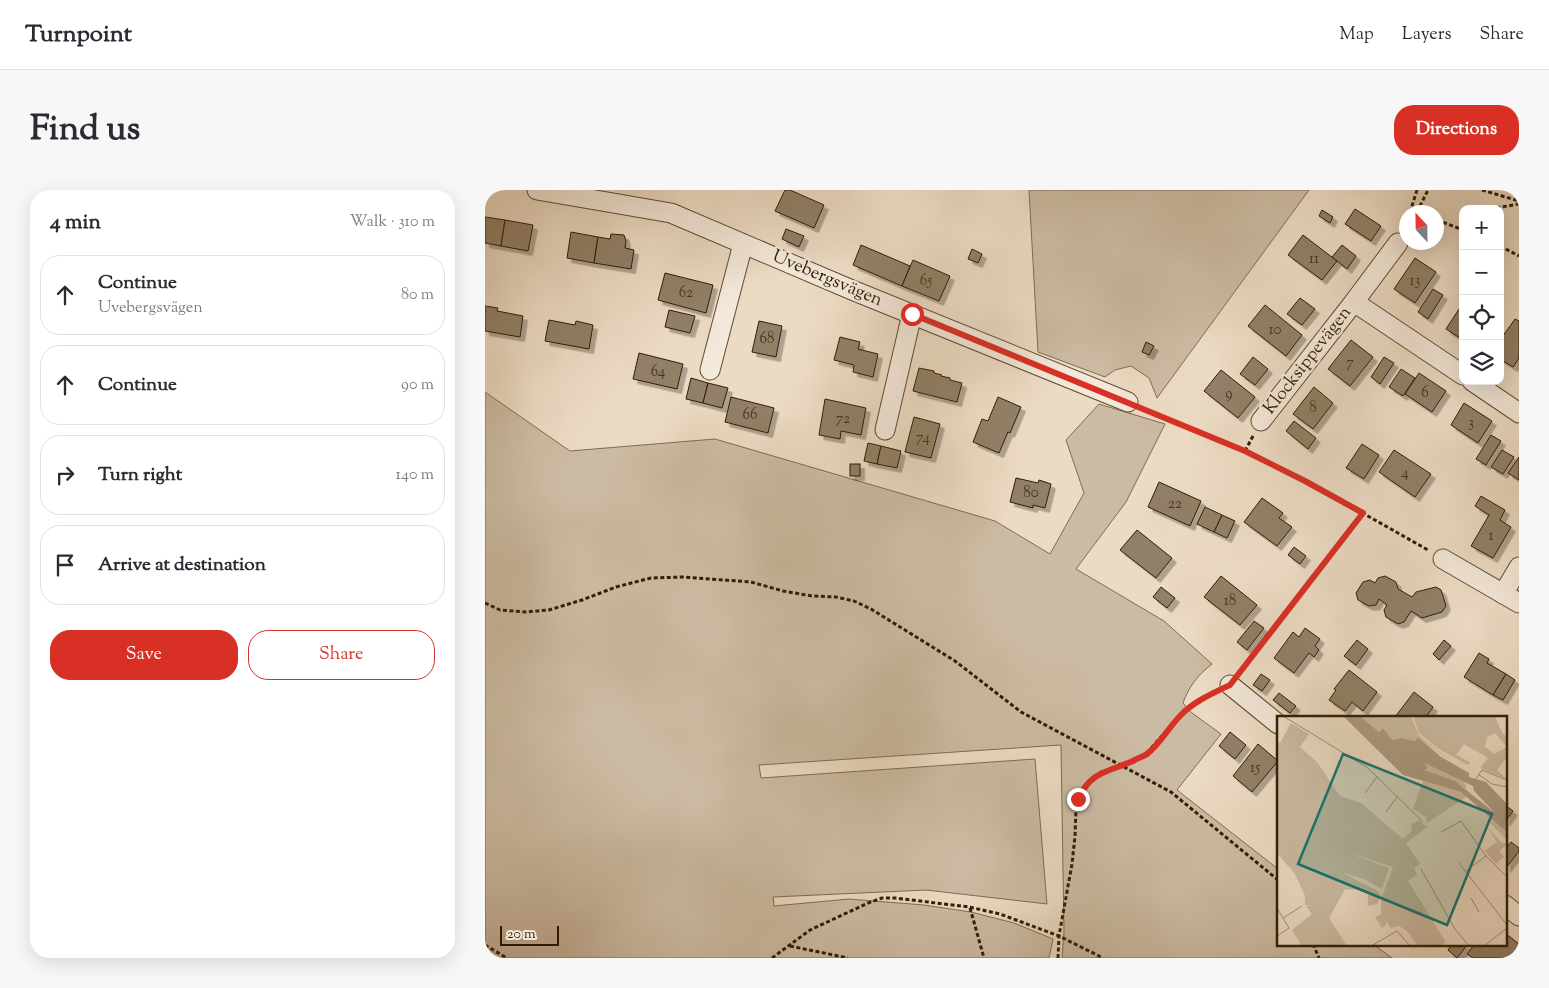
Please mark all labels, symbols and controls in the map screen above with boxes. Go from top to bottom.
text: Turnpoint [25,18,132,52]
text: Map [1339,22,1374,48]
text: Layers [1402,22,1452,48]
text: Share [1480,22,1524,48]
text: Find us [30,105,140,156]
button: Directions [1394,105,1519,155]
north arrow [1399,205,1444,250]
map controls [1459,205,1504,385]
button: + [1459,205,1504,250]
text: 4 min [50,208,101,238]
text: Walk · 310 m [350,211,435,234]
street label: Uvebergsvägen [768,244,887,314]
house number: 11 [1309,249,1319,270]
button: − [1459,250,1504,295]
text: Continue [98,270,177,297]
house number: 65 [920,271,932,292]
house number: 13 [1409,271,1421,292]
icon: ahead [51,281,79,309]
house number: 62 [679,283,693,304]
text: 80 m [401,284,434,307]
button: locate [1459,295,1504,340]
text: Uvebergsvägen [98,297,203,320]
street label: Klocksippevägen [1257,301,1359,421]
route start [901,303,924,326]
house number: 10 [1269,320,1282,341]
house number: 68 [760,329,774,350]
button: layers [1459,340,1504,385]
house number: 7 [1346,353,1354,374]
house number: 64 [651,362,666,383]
icon: ahead [51,371,79,399]
text: Continue [98,372,177,399]
text: 90 m [401,374,434,397]
house number: 6 [1421,383,1429,404]
house number: 9 [1225,384,1233,405]
house number: 8 [1309,398,1317,419]
house number: 66 [743,405,757,426]
house number: 72 [836,409,850,430]
house number: 3 [1468,413,1474,434]
house number: 74 [916,428,930,449]
icon: right [51,461,79,489]
text: Turn right [98,462,182,489]
house number: 4 [1401,463,1409,484]
text: 140 m [396,464,434,487]
house number: 80 [1023,483,1039,504]
house number: 22 [1168,494,1182,515]
house number: 1 [1488,526,1494,547]
icon: arrive [51,551,79,579]
text: Arrive at destination [98,552,266,579]
house number: 18 [1224,591,1236,612]
button: Save [50,630,238,680]
button: Share [248,630,435,680]
inset map [1277,716,1507,946]
house number: 15 [1250,758,1260,779]
route end [1067,788,1090,811]
scale bar [500,923,559,946]
text: 20 m [507,925,536,945]

